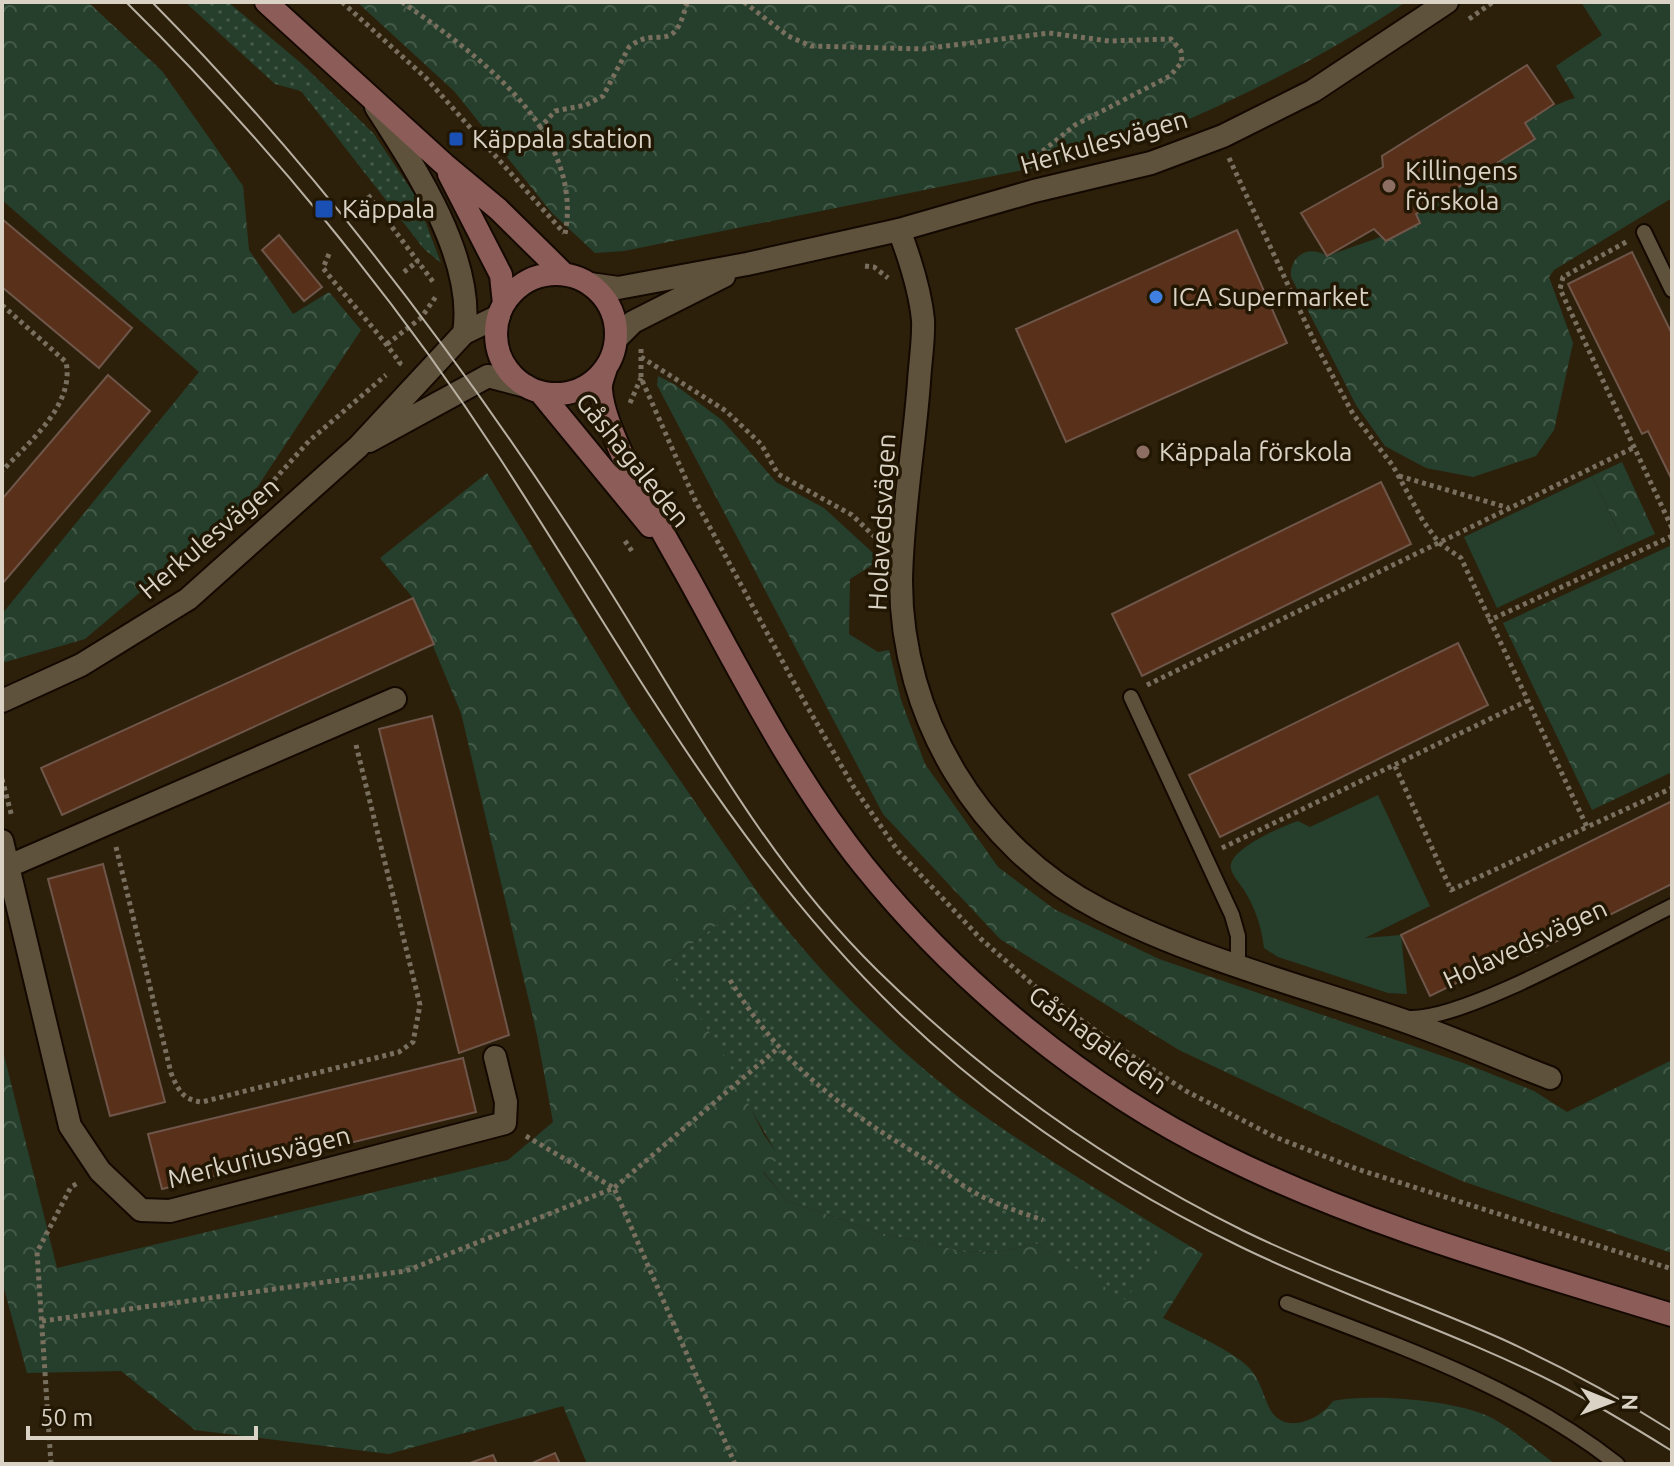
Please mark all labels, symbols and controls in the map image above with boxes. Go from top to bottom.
street label: Herkulesvägen [1017,104,1191,179]
place label: Käppala station [472,124,653,153]
marker: Käppala station [447,130,465,148]
place label: Killingens förskola [1405,156,1518,215]
marker: Killingens förskola [1380,177,1398,195]
place label: Käppala [342,194,435,223]
marker: Käppala [313,198,335,220]
place label: ICA Supermarket [1172,282,1369,311]
marker: ICA Supermarket [1147,288,1165,306]
street label: Gåshagaleden [571,387,696,533]
street label: Holavedsvägen [862,433,901,611]
place label: Käppala förskola [1159,437,1352,466]
marker: Käppala förskola [1134,443,1152,461]
street label: Herkulesvägen [133,471,284,604]
street label: Holavedsvägen [1438,893,1611,994]
street label: Gåshagaleden [1023,980,1173,1100]
street label: Merkuriusvägen [165,1120,353,1193]
north arrow [1570,1362,1650,1442]
scale bar [28,1390,256,1440]
text: N [1618,1394,1643,1411]
text: 50 m [40,1404,93,1431]

